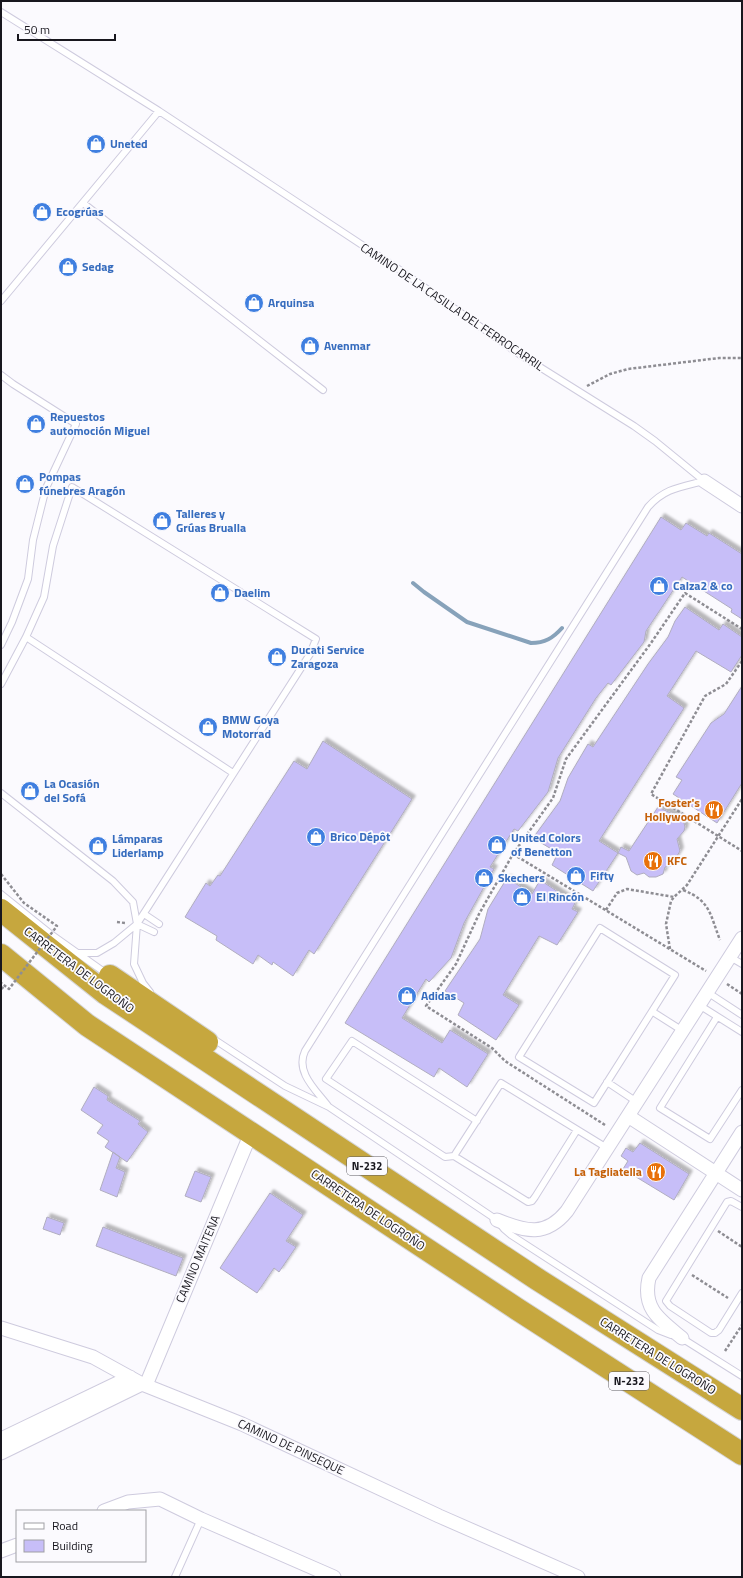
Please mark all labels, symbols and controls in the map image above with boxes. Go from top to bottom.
scale bar [18,16,115,42]
text: 50 m [24,20,50,39]
shop icon: Uneted [85,133,107,155]
place label: Uneted [110,134,148,153]
shop icon: Ecogrúas [31,201,53,223]
place label: Ecogrúas [56,202,104,221]
street label: CAMINO DE LA CASILLA DEL FERROCARRIL [357,238,548,376]
shop icon: Sedag [57,256,79,278]
place label: Sedag [82,257,114,276]
shop icon: Arquinsa [243,292,265,314]
place label: Arquinsa [268,293,314,312]
shop icon: Avenmar [299,335,321,357]
place label: Avenmar [324,336,371,355]
place label: Repuestos automoción Miguel [50,407,150,440]
shop icon: Repuestos automoción Miguel [25,413,47,435]
place label: Pompas fúnebres Aragón [39,467,125,500]
shop icon: Pompas fúnebres Aragón [14,473,36,495]
place label: Talleres y Grúas Brualla [176,504,246,537]
shop icon: Talleres y Grúas Brualla [151,510,173,532]
shop icon: Calza2 & co [648,575,670,597]
place label: Calza2 & co [673,576,733,595]
shop icon: Daelim [209,582,231,604]
place label: Daelim [234,583,270,602]
place label: Ducati Service Zaragoza [291,640,365,673]
shop icon: Ducati Service Zaragoza [266,646,288,668]
place label: BMW Goya Motorrad [222,710,279,743]
shop icon: BMW Goya Motorrad [197,716,219,738]
place label: La Ocasión del Sofá [44,774,100,807]
shop icon: La Ocasión del Sofá [19,780,41,802]
place label: Foster's Hollywood [644,793,700,826]
restaurant icon: Foster's Hollywood [703,799,725,821]
shop icon: Brico Dépôt [305,826,327,848]
place label: Brico Dépôt [330,827,391,846]
place label: United Colors of Benetton [511,828,581,861]
place label: Lámparas Liderlamp [112,829,164,862]
shop icon: United Colors of Benetton [486,834,508,856]
shop icon: Lámparas Liderlamp [87,835,109,857]
restaurant icon: KFC [642,850,664,872]
place label: KFC [667,851,687,870]
shop icon: Fifty [565,865,587,887]
place label: Fifty [590,866,614,885]
shop icon: Skechers [473,867,495,889]
place label: Skechers [498,868,545,887]
shop icon: El Rincón [511,886,533,908]
place label: El Rincón [536,887,584,906]
street label: CARRETERA DE LOGROÑO [20,922,139,1018]
shop icon: Adidas [396,985,418,1007]
place label: Adidas [421,986,457,1005]
road number: N-232 [347,1157,387,1175]
restaurant icon: La Tagliatella [645,1161,667,1183]
place label: La Tagliatella [574,1162,642,1181]
street label: CARRETERA DE LOGROÑO [307,1164,429,1255]
street label: CAMINO MAITENA [170,1212,225,1306]
street label: CARRETERA DE LOGROÑO [596,1312,720,1399]
road number: N-232 [609,1372,649,1390]
street label: CAMINO DE PINSEQUE [235,1413,348,1480]
legend [16,1510,146,1562]
text: Road [52,1516,78,1535]
text: Building [52,1536,93,1555]

